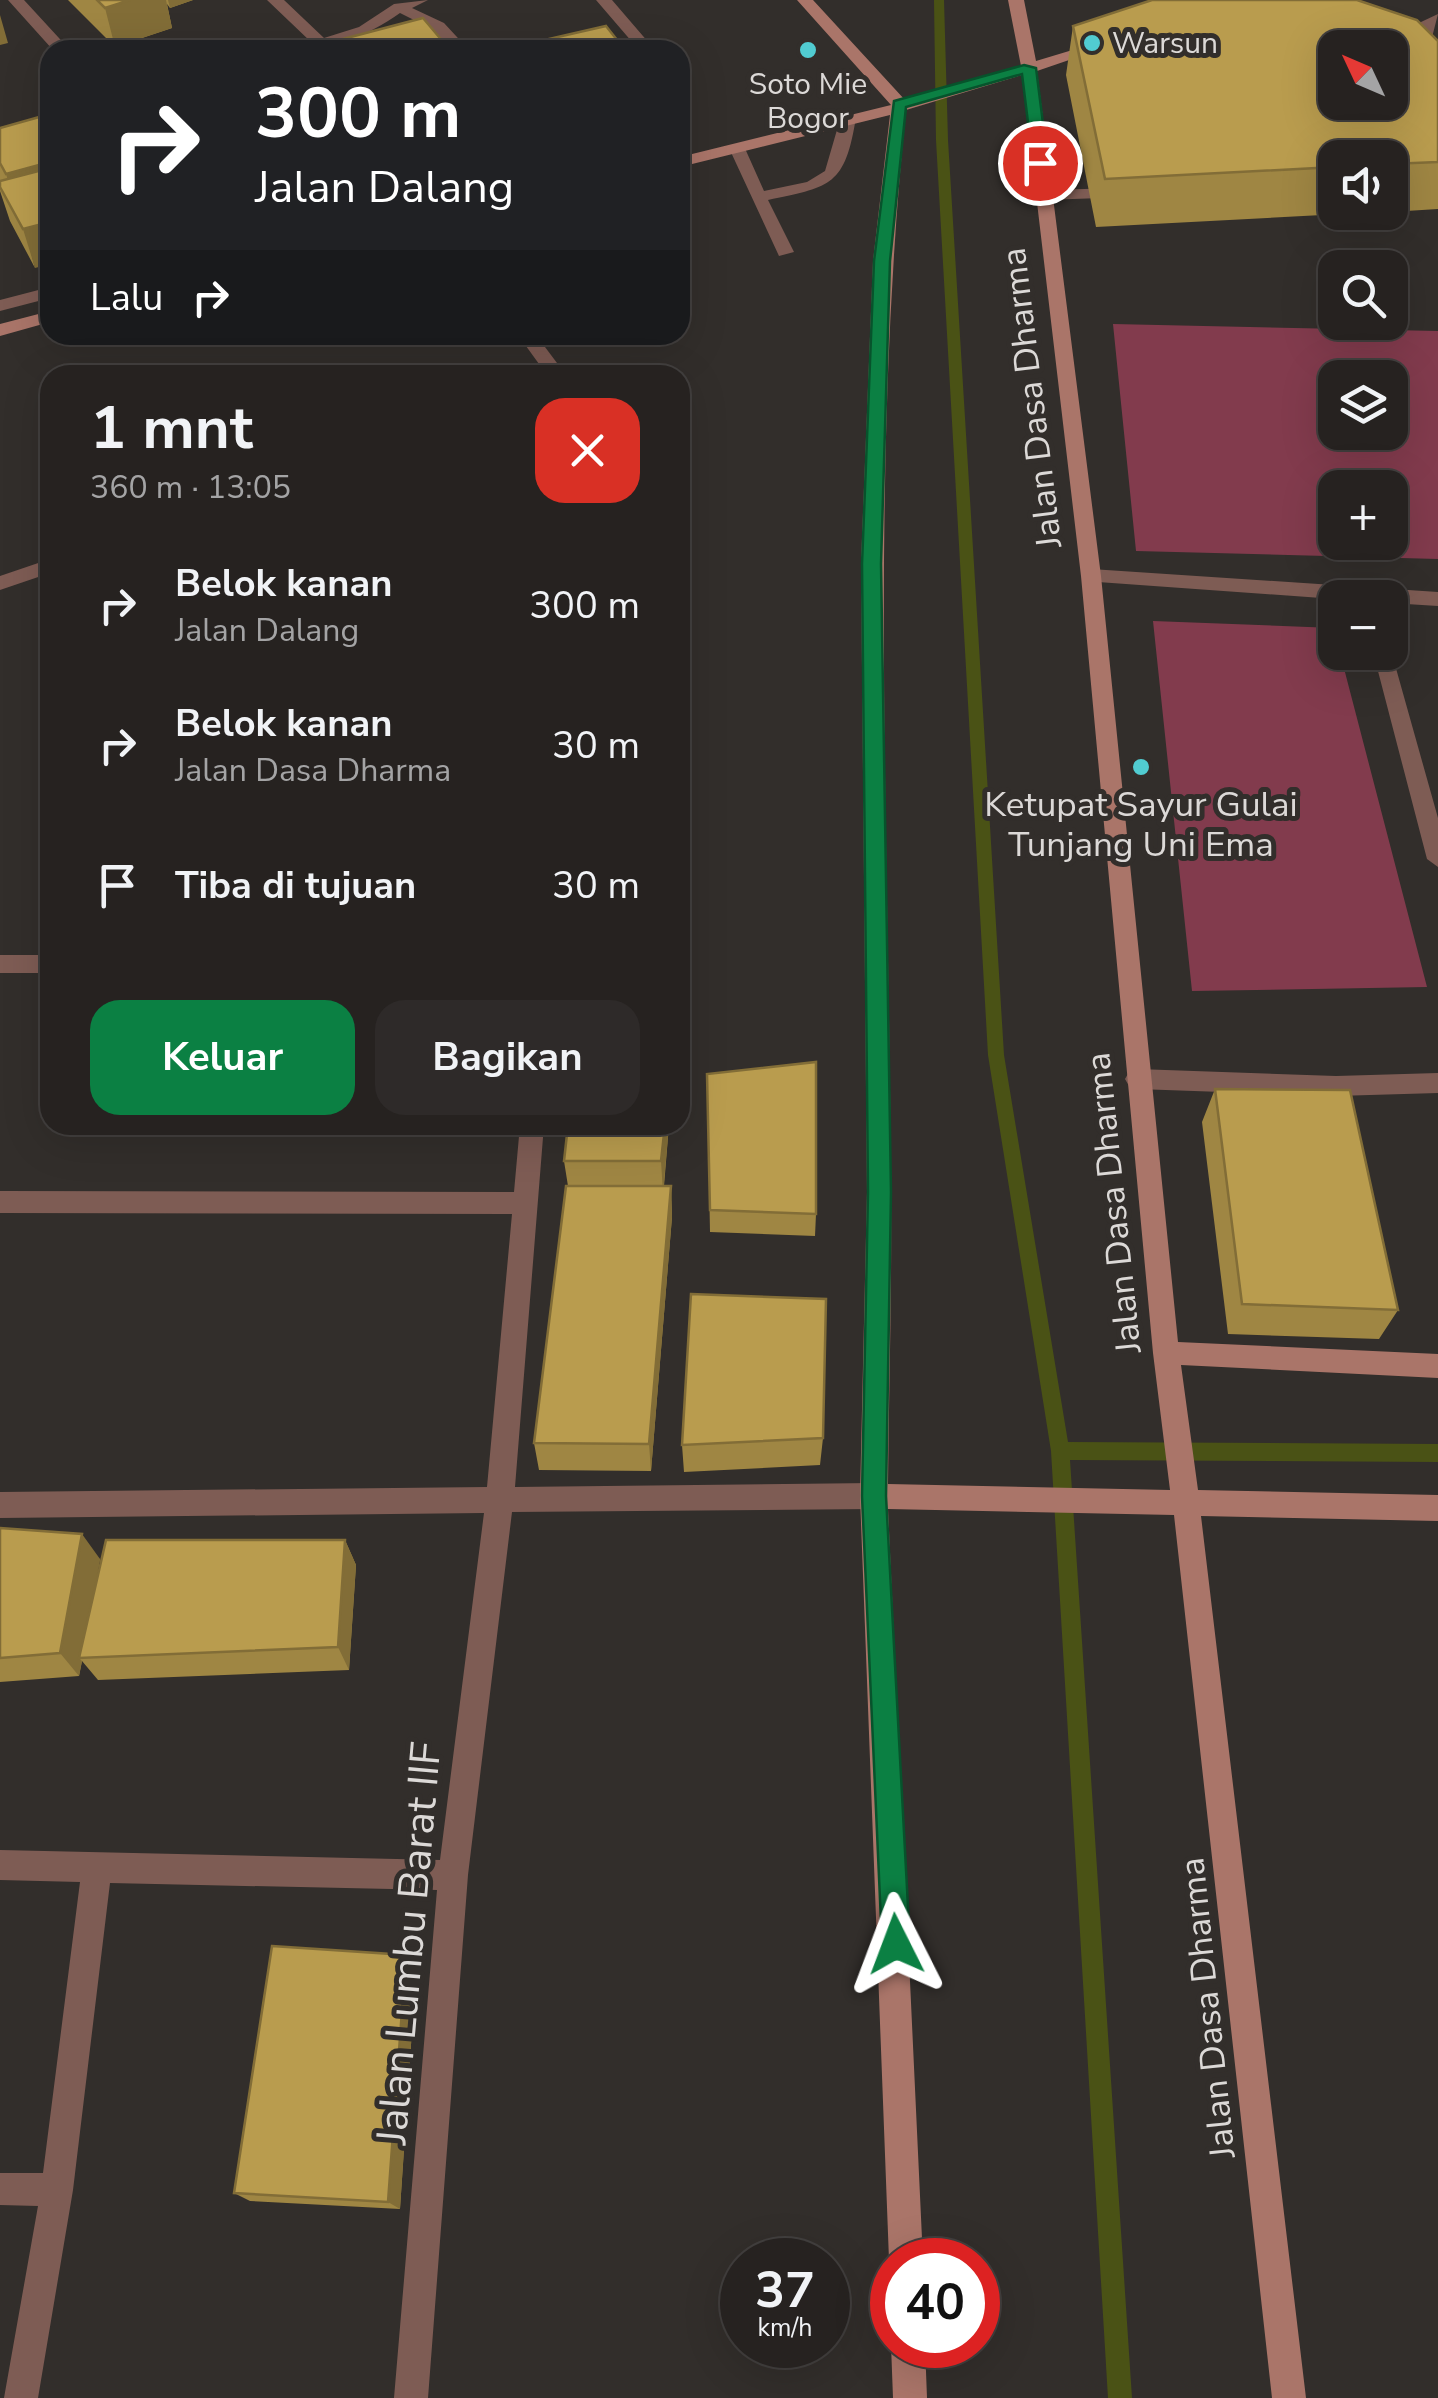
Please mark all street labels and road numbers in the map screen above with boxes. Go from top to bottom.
street label: Jalan Dasa Dharma [990,245,1073,552]
street label: Jalan Dasa Dharma [1074,1050,1153,1357]
street label: Jalan Lumbu Barat IIF [363,1740,455,2148]
street label: Jalan Dasa Dharma [1168,1855,1247,2162]

